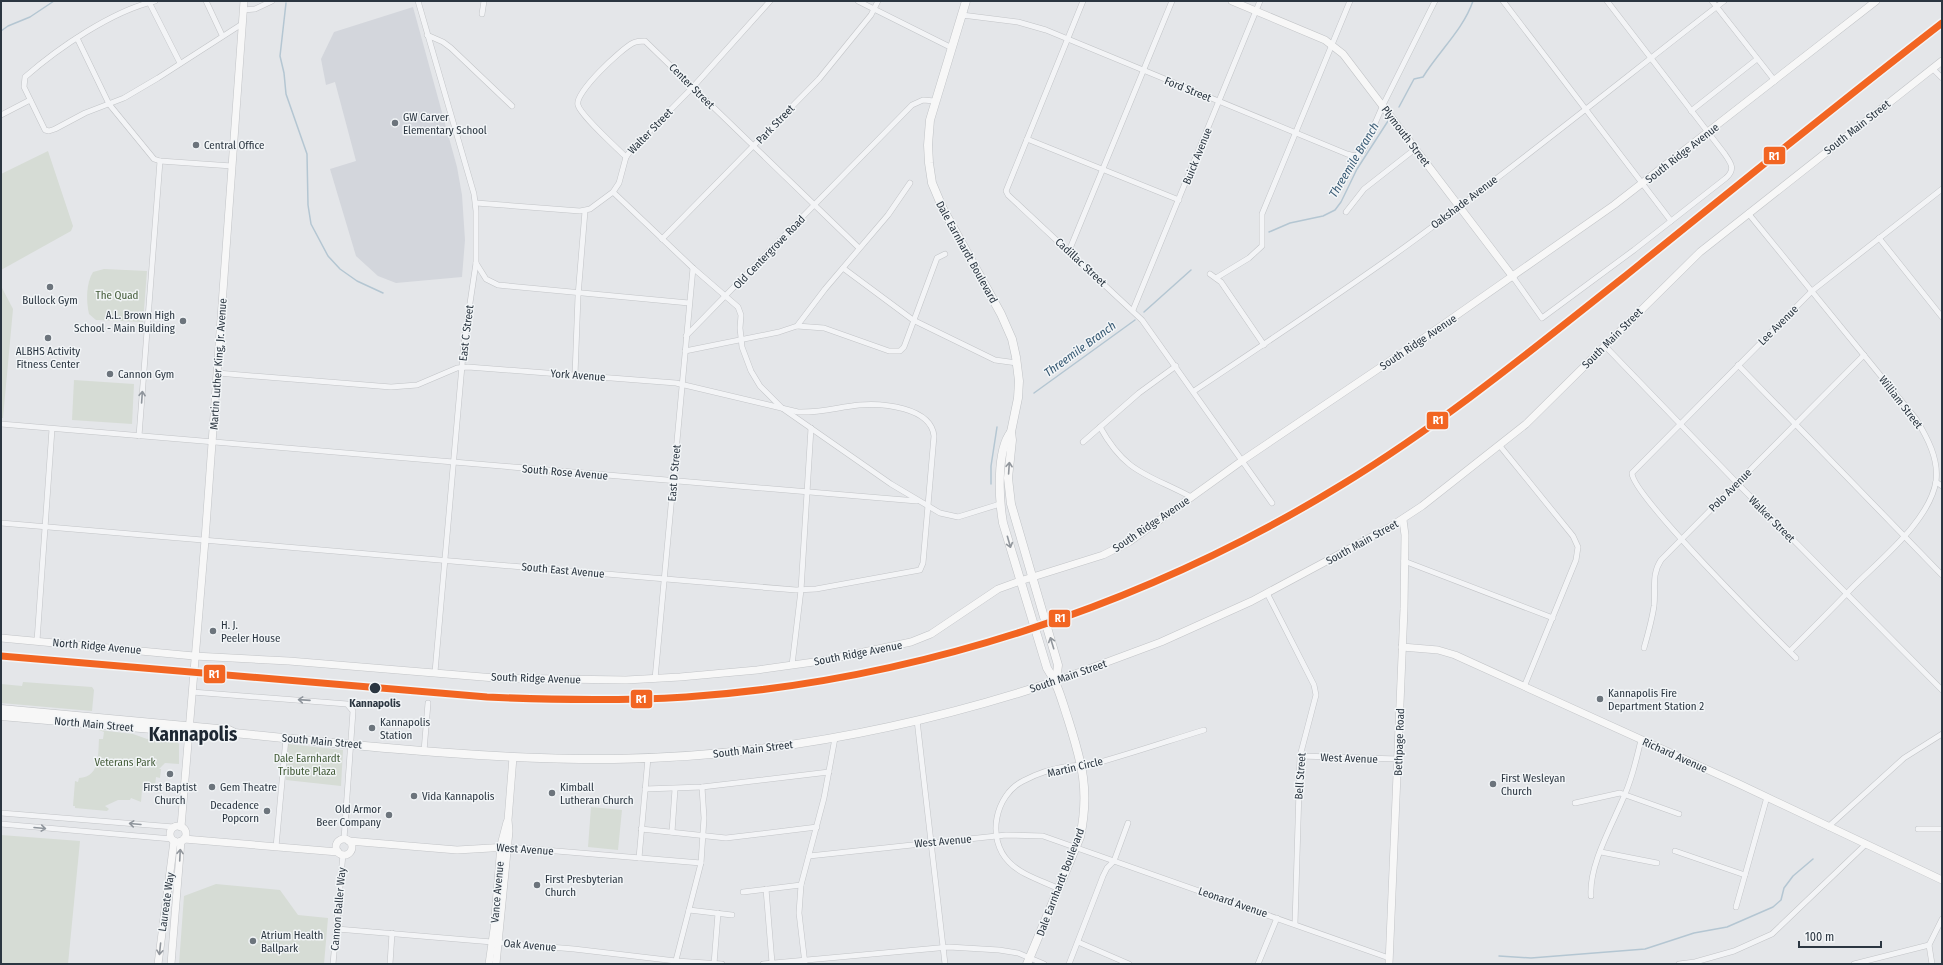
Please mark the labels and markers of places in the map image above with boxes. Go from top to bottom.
place label: GW Carver Elementary School [403,111,487,137]
marker: GW Carver Elementary School [390,118,400,128]
place label: Central Office [204,139,264,152]
marker: Central Office [191,140,201,150]
marker: Bullock Gym [45,282,55,292]
place label: Bullock Gym [22,294,78,307]
place label: A.L. Brown High School - Main Building [74,309,176,335]
marker: A.L. Brown High School - Main Building [178,316,188,326]
marker: ALBHS Activity Fitness Center [43,333,53,343]
place label: ALBHS Activity Fitness Center [16,345,80,371]
place label: Cannon Gym [118,368,174,381]
marker: Cannon Gym [105,369,115,379]
place label: H. J. Peeler House [221,619,280,645]
marker: H. J. Peeler House [208,626,218,636]
marker: Kannapolis [368,681,382,695]
place label: Kannapolis Fire Department Station 2 [1608,687,1704,713]
marker: Kannapolis Fire Department Station 2 [1595,694,1605,704]
place label: Kannapolis [349,697,401,710]
place label: Kannapolis Station [380,716,430,742]
marker: Kannapolis Station [367,723,377,733]
marker: First Baptist Church [165,769,175,779]
place label: First Wesleyan Church [1501,772,1565,798]
marker: First Wesleyan Church [1488,779,1498,789]
place label: First Baptist Church [143,781,197,807]
place label: Gem Theatre [220,781,277,794]
place label: Kimball Lutheran Church [560,781,634,807]
marker: Gem Theatre [207,782,217,792]
marker: Kimball Lutheran Church [547,788,557,798]
place label: Vida Kannapolis [422,790,495,803]
marker: Vida Kannapolis [409,791,419,801]
place label: Decadence Popcorn [210,799,259,825]
place label: Old Armor Beer Company [316,803,381,829]
marker: Decadence Popcorn [262,806,272,816]
marker: Old Armor Beer Company [384,810,394,820]
place label: First Presbyterian Church [545,873,623,899]
marker: First Presbyterian Church [532,880,542,890]
place label: Atrium Health Ballpark [261,929,323,955]
marker: Atrium Health Ballpark [248,936,258,946]

